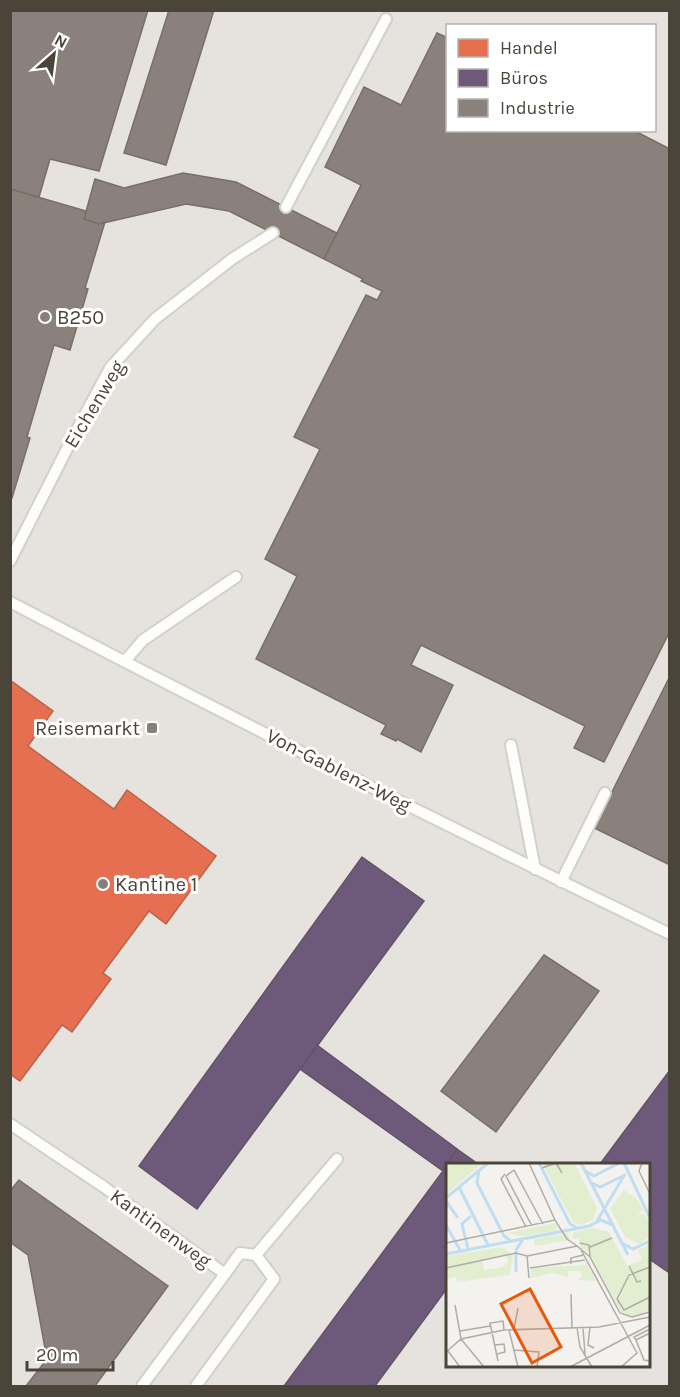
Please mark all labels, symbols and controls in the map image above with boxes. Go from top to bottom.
north arrow [24,24,84,84]
legend [446,24,656,132]
text: N [51,30,70,52]
text: Handel [500,37,558,59]
text: Büros [500,67,548,89]
text: Industrie [500,97,575,119]
place label: B250 [57,306,104,329]
marker: B250 [38,310,52,324]
street label: Eichenweg [59,356,130,452]
place label: Reisemarkt [35,717,140,740]
marker: Reisemarkt [145,721,159,735]
street label: Von-Gablenz-Weg [262,724,415,817]
place label: Kantine 1 [115,873,197,896]
marker: Kantine 1 [96,877,110,891]
inset map [446,1163,650,1367]
street label: Kantinenweg [106,1184,216,1273]
scale bar [27,1334,112,1372]
text: 20 m [36,1344,78,1366]

